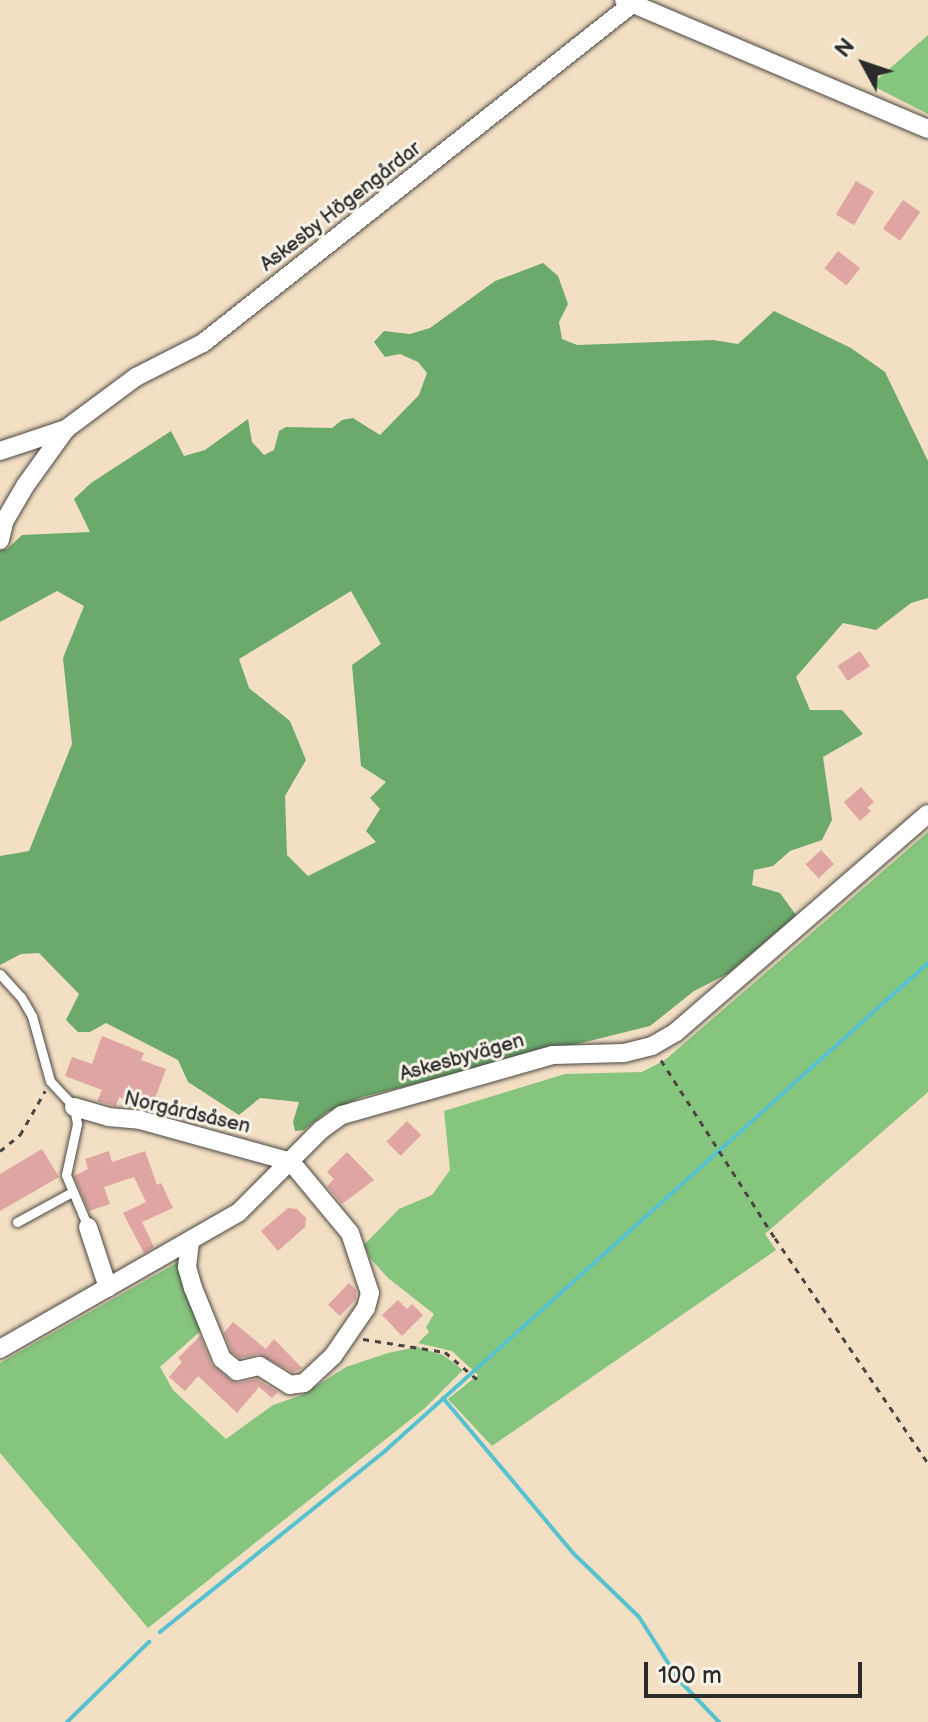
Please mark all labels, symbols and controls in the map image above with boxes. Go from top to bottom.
north arrow [824,24,904,104]
text: N [830,33,861,63]
street label: Askesby Högengårdar [255,136,427,278]
street label: Askesbyvägen [397,1029,527,1087]
street label: Norgårdsåsen [122,1087,252,1139]
scale bar [648,1646,866,1696]
text: 100 m [658,1661,722,1690]

